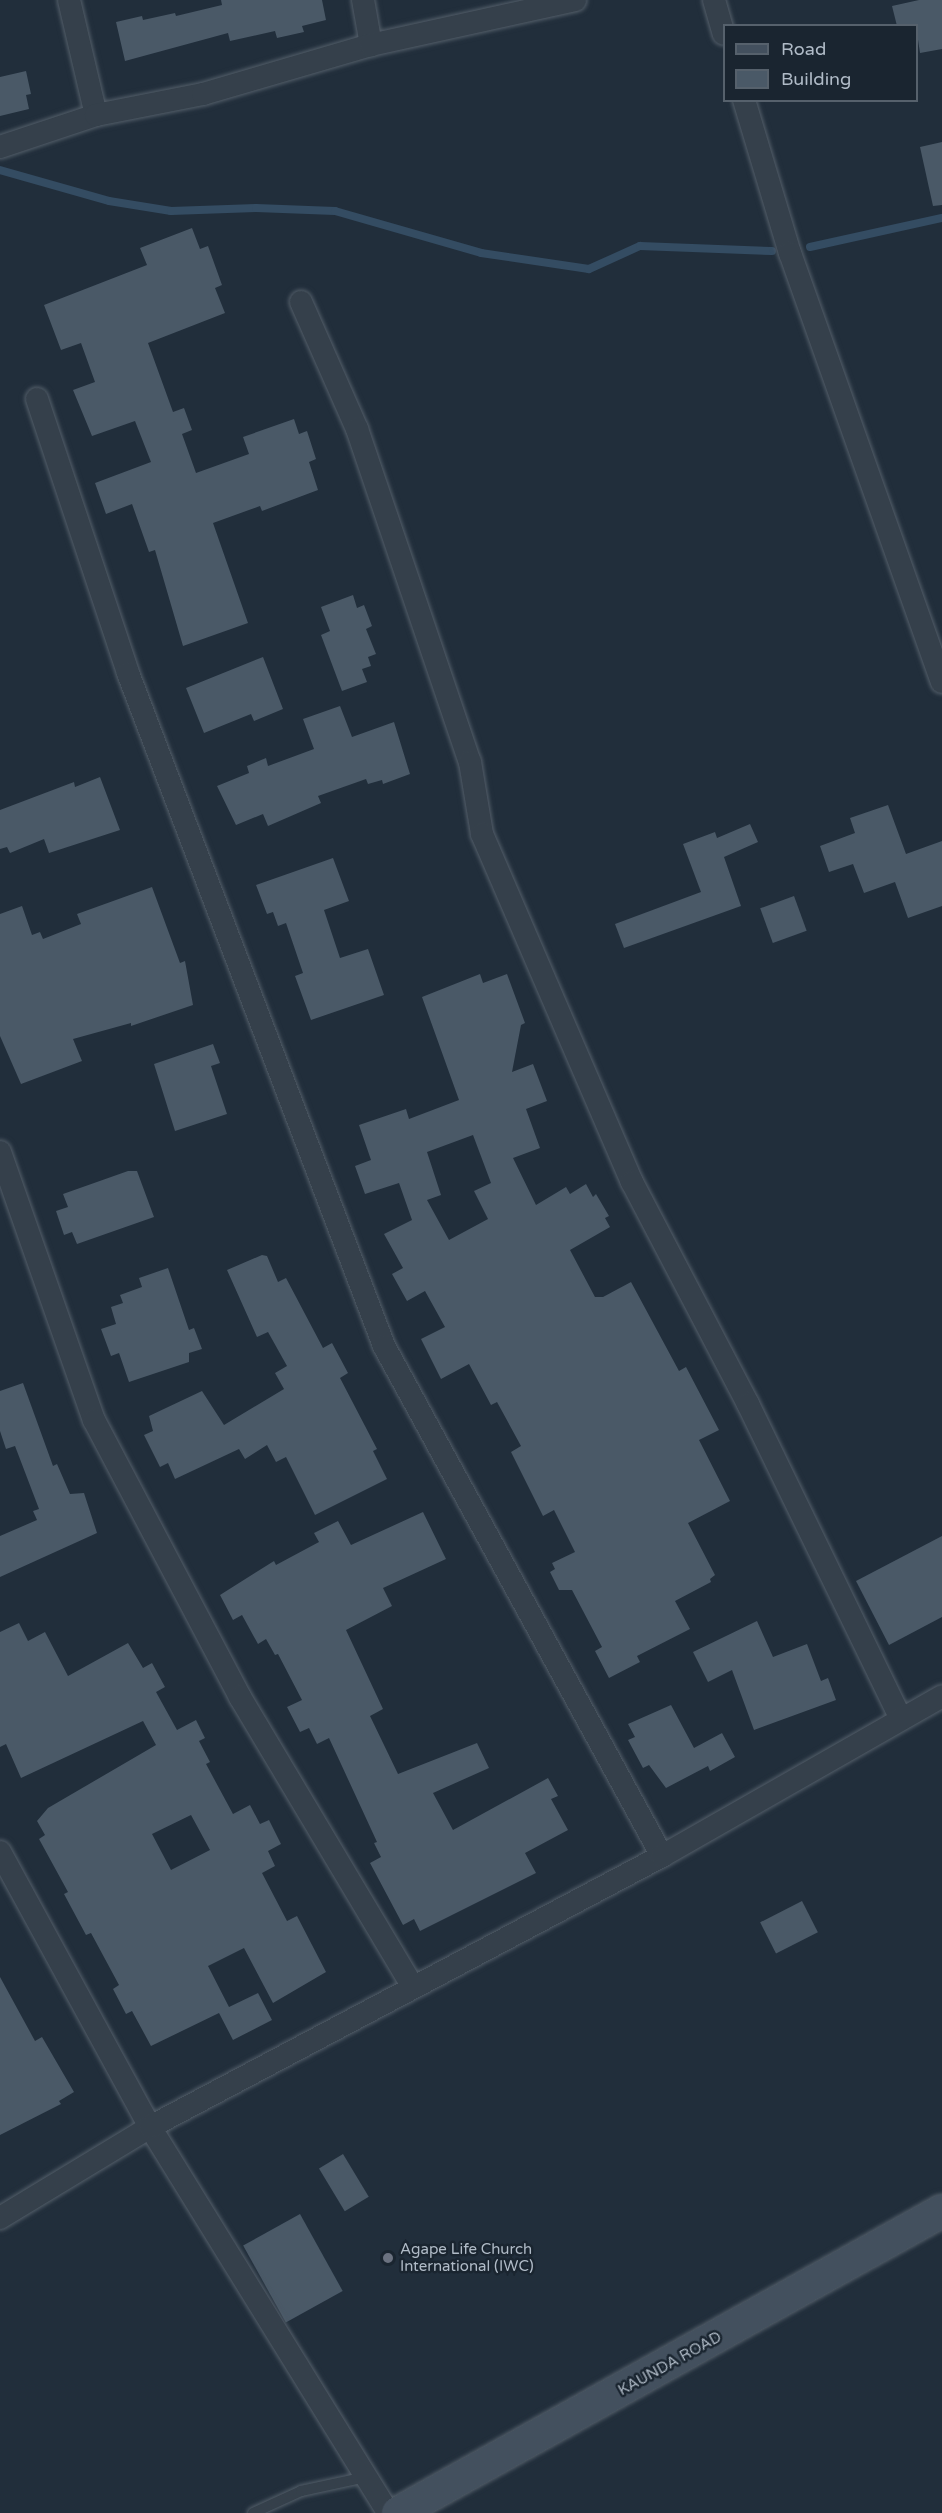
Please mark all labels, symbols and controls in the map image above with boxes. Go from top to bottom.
legend [723,24,918,102]
text: Road [781,38,826,60]
text: Building [781,68,851,90]
place label: Agape Life Church International (IWC) [400,2240,534,2275]
marker: Agape Life Church International (IWC) [381,2251,395,2265]
street label: KAUNDA ROAD [615,2328,725,2400]

